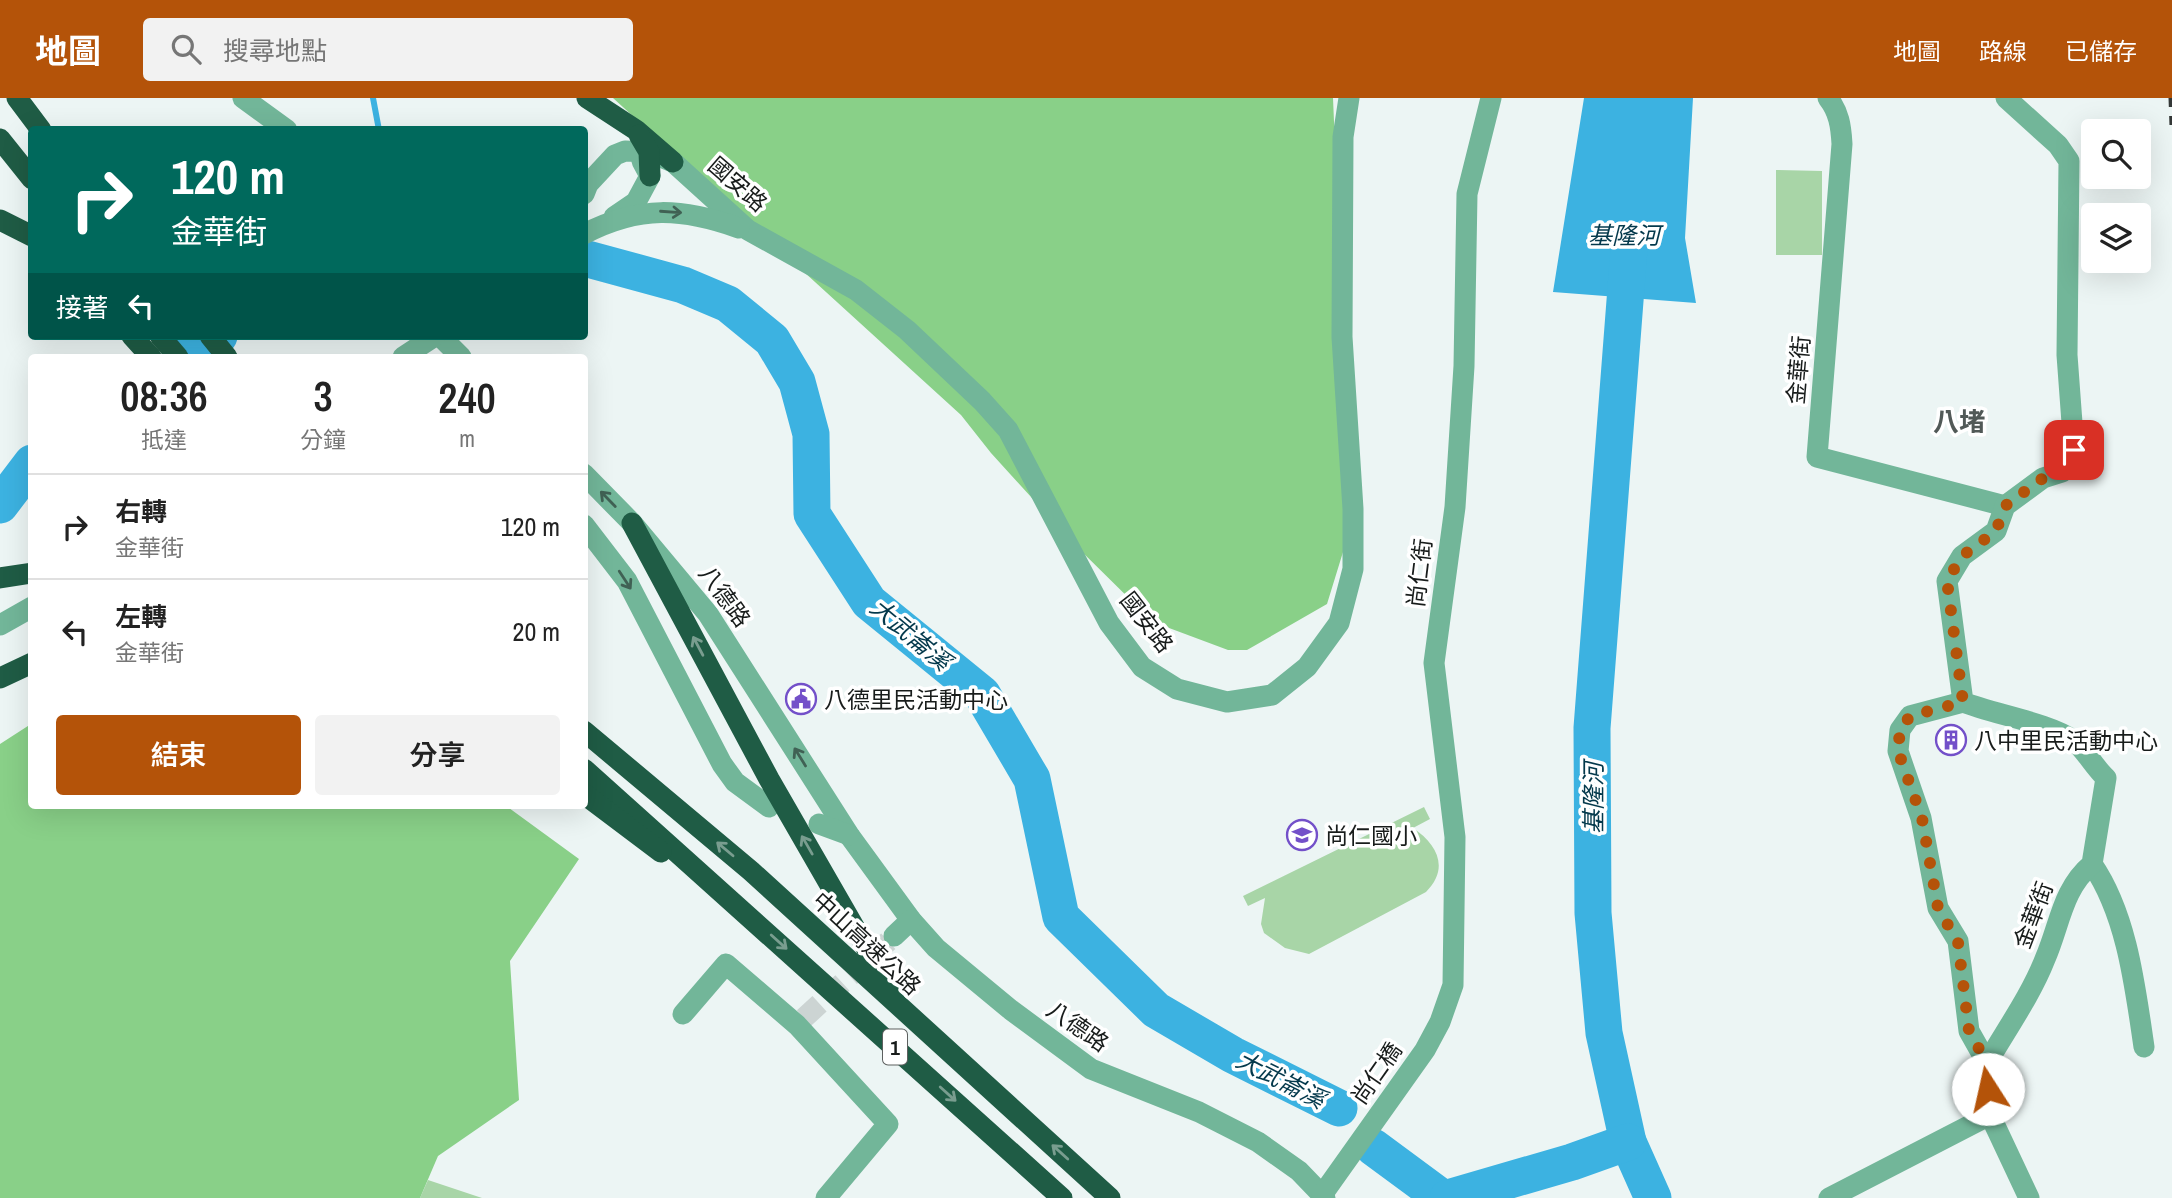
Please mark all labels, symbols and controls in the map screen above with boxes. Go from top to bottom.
search box [143,18,633,81]
text: 地圖 [35,29,101,73]
icon: search [167,30,205,68]
text: 搜尋地點 [223,33,327,68]
text: 地圖 [1893,35,1941,67]
text: 路線 [1979,35,2027,67]
text: 已儲存 [2065,35,2137,67]
map controls [2081,119,2151,273]
button: search [2081,119,2151,189]
text: 120 m [171,143,285,209]
street label: 國安路 [702,150,774,218]
icon: right [56,154,147,245]
button: layers [2081,203,2151,273]
one-way arrow [659,205,682,218]
text: 金華街 [171,210,267,253]
water label: 基隆河 [1588,219,1664,251]
icon: left [122,287,160,325]
text: 接著 [56,290,108,325]
street label: 金華街 [1780,334,1816,406]
text: 08:36 [120,368,208,424]
text: 3 [313,368,333,424]
text: 240 [438,370,496,426]
district label: 八堵 [1933,404,1985,439]
pin [2044,420,2104,480]
text: m [459,423,475,454]
text: 抵達 [141,424,187,455]
text: 分鐘 [300,424,346,455]
icon: arrive [2055,431,2093,469]
one-way arrow [600,491,617,508]
text: 右轉 [115,494,167,529]
icon: right [56,508,94,546]
text: 120 m [501,509,560,544]
text: 金華街 [115,532,184,563]
street label: 尚仁街 [1399,537,1439,609]
street label: 八德路 [692,559,758,633]
one-way arrow [619,569,633,589]
street label: 國安路 [1114,585,1180,659]
water label: 大武崙溪 [864,591,960,679]
text: 左轉 [115,599,167,634]
icon: left [56,613,94,651]
text: 20 m [513,614,560,649]
one-way arrow [691,636,704,657]
text: 金華街 [115,637,184,668]
public building icon: 八德里民活動中心 [784,682,818,716]
place label: 八德里民活動中心 [824,684,1008,715]
button: 結束 [56,715,301,795]
button: 分享 [315,715,560,795]
building icon: 八中里民活動中心 [1934,723,1968,757]
place label: 八中里民活動中心 [1974,725,2158,756]
one-way arrow [792,748,807,767]
water label: 基隆河 [1577,758,1609,834]
school or university icon: 尚仁國小 [1285,818,1319,852]
place label: 尚仁國小 [1325,820,1417,851]
one-way arrow [800,836,814,856]
one-way arrow [716,841,734,857]
street label: 金華街 [2006,877,2060,953]
street label: 中山高速公路 [806,885,928,1001]
one-way arrow [770,934,788,950]
street label: 八德路 [1041,994,1115,1058]
road number: 1 [883,1030,907,1065]
street label: 尚仁橋 [1344,1036,1408,1110]
water label: 大武崙溪 [1231,1043,1334,1116]
position arrow [1951,1052,2025,1126]
one-way arrow [939,1086,956,1103]
one-way arrow [1052,1144,1069,1161]

